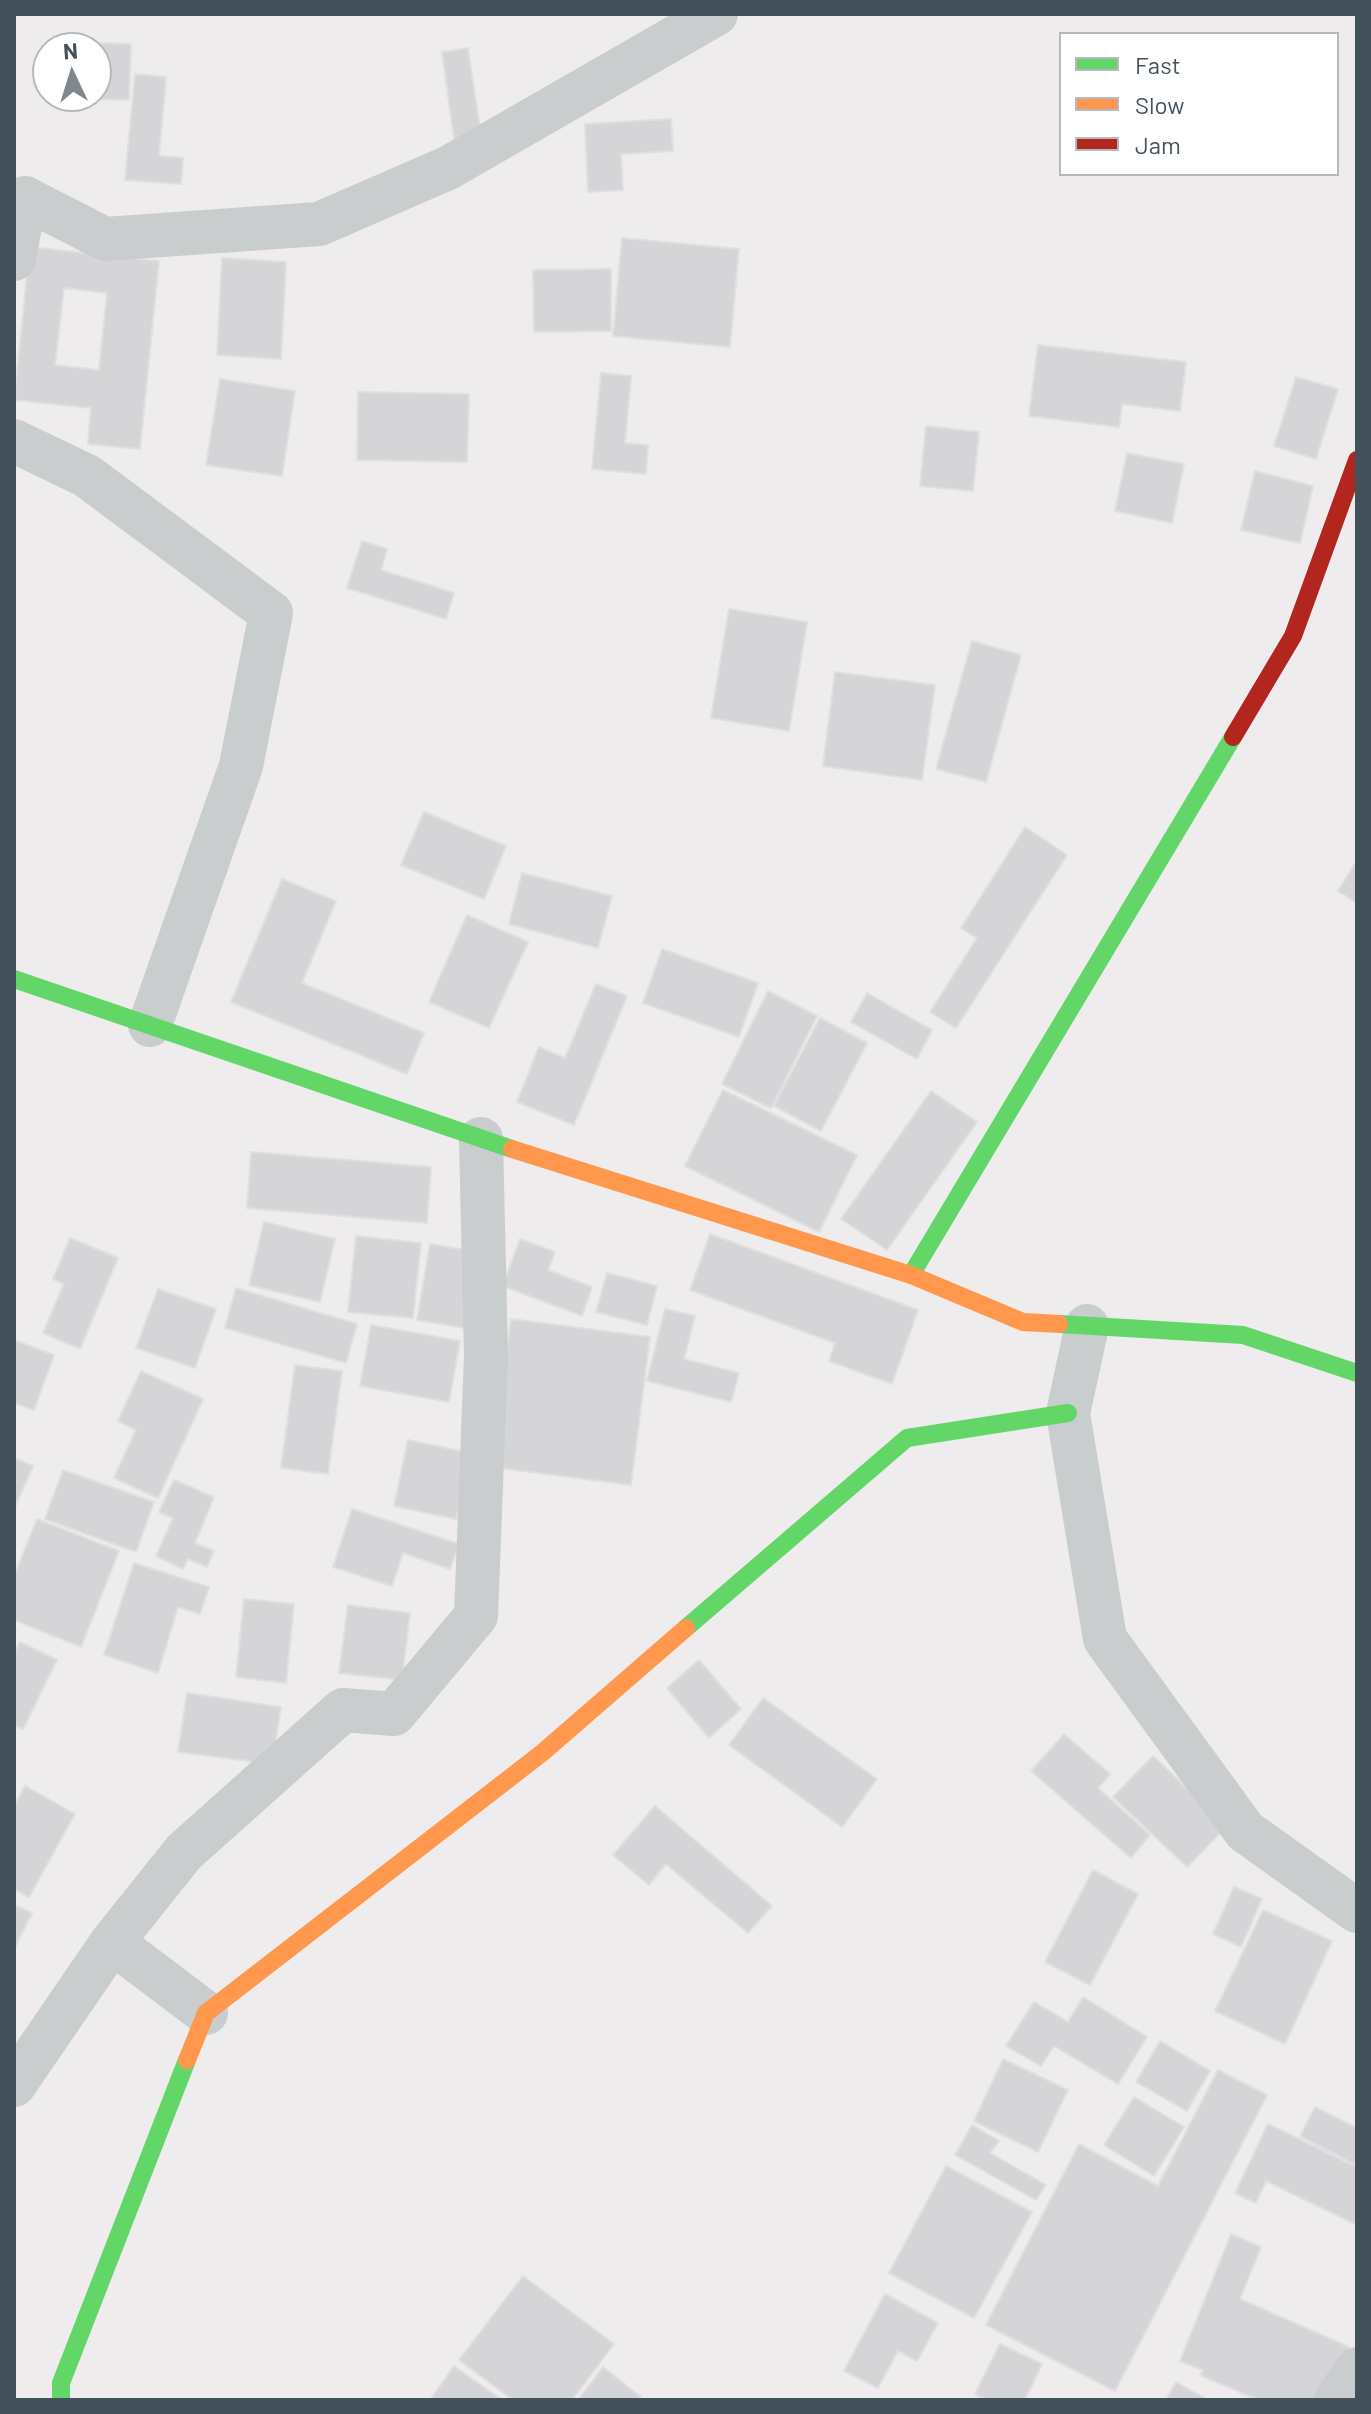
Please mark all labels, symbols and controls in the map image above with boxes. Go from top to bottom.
north arrow [32,32,112,112]
legend [1059,32,1339,176]
text: N [62,37,79,64]
text: Fast [1135,50,1180,79]
text: Slow [1135,90,1184,119]
text: Jam [1135,130,1181,159]

